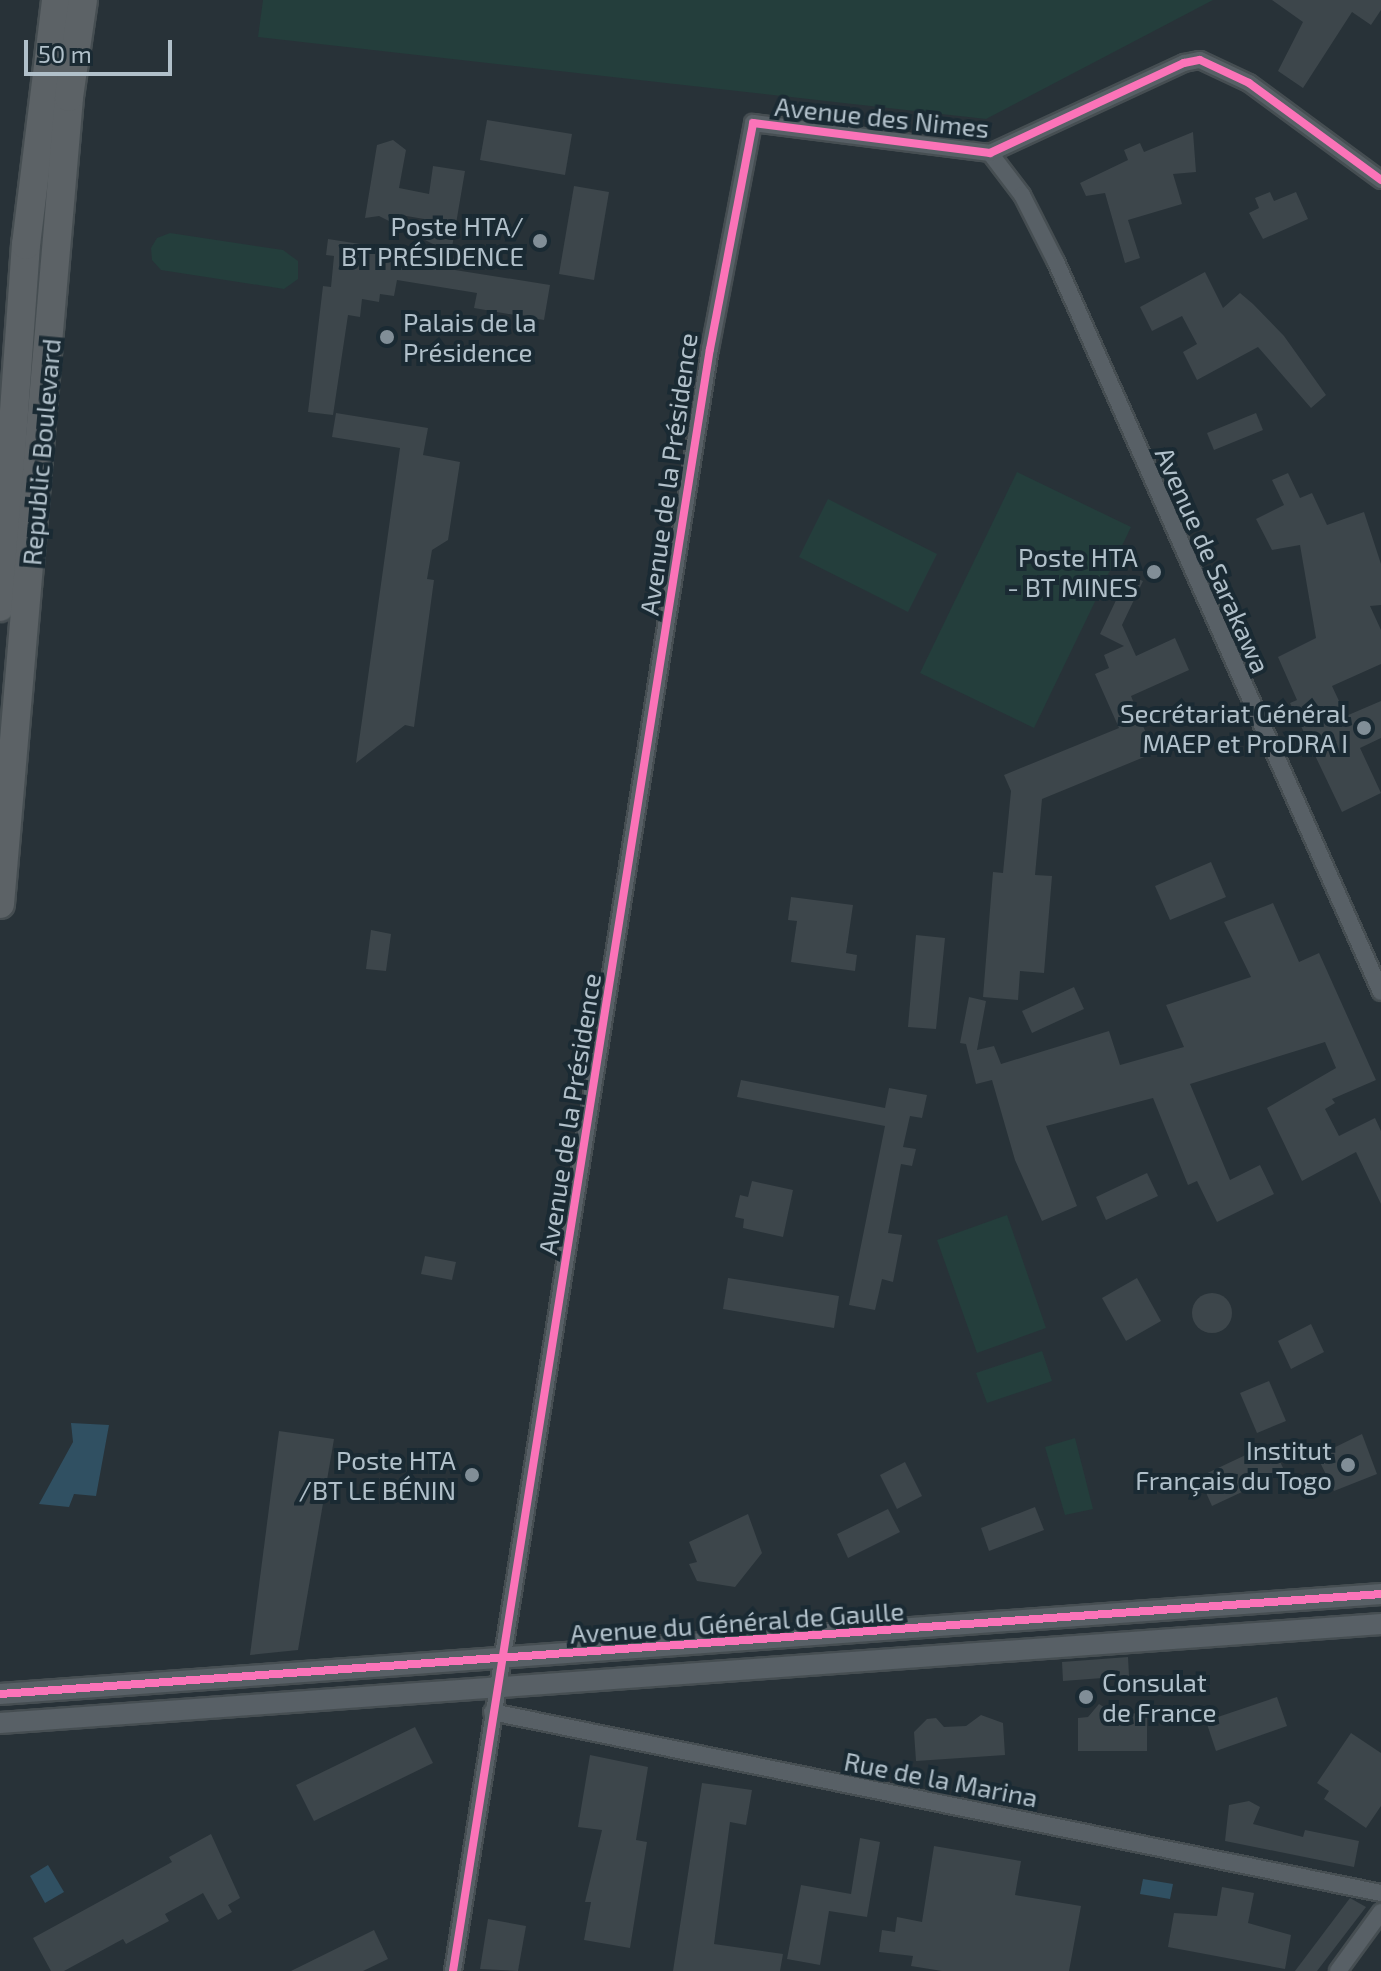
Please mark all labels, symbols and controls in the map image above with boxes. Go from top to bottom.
scale bar [28,24,176,74]
text: 50 m [38,39,92,68]
street label: Avenue des Nimes [773,90,991,144]
place label: Poste HTA/ BT PRÉSIDENCE [340,210,524,272]
marker: Poste HTA/ BT PRÉSIDENCE [531,232,549,250]
place label: Palais de la Présidence [403,306,537,368]
marker: Palais de la Présidence [378,328,396,346]
street label: Avenue de la Présidence [633,331,703,617]
street label: Republic Boulevard [16,337,66,567]
street label: Avenue de Sarakawa [1149,442,1277,678]
place label: Poste HTA - BT MINES [1007,541,1138,602]
marker: Poste HTA - BT MINES [1145,563,1163,581]
place label: Secrétariat Général MAEP et ProDRA I [1120,697,1348,758]
marker: Secrétariat Général MAEP et ProDRA I [1355,719,1373,737]
street label: Avenue de la Présidence [531,971,607,1257]
place label: Institut Français du Togo [1135,1434,1332,1496]
place label: Poste HTA /BT LE BÉNIN [298,1444,456,1506]
marker: Institut Français du Togo [1339,1456,1357,1474]
marker: Poste HTA /BT LE BÉNIN [463,1466,481,1484]
street label: Avenue du Général de Gaulle [569,1595,905,1649]
place label: Consulat de France [1102,1666,1217,1728]
marker: Consulat de France [1077,1688,1095,1706]
street label: Rue de la Marina [842,1745,1040,1813]

